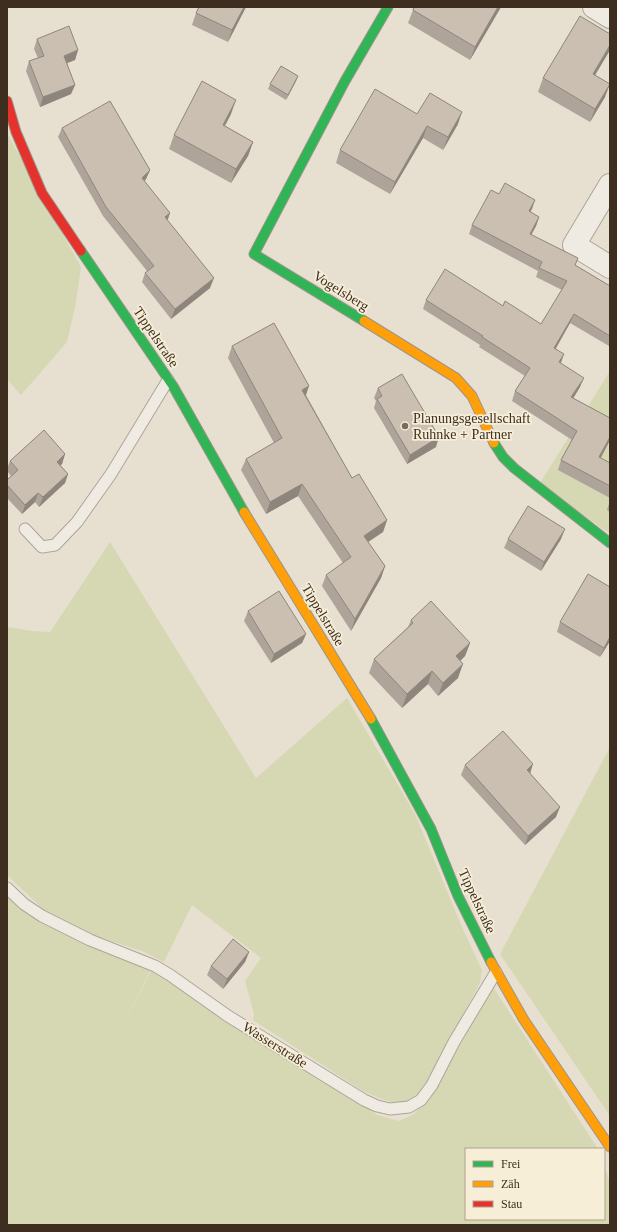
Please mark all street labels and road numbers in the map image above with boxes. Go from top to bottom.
street label: Vogelsberg [311,268,371,314]
street label: Tippelstraße [130,304,182,370]
street label: Tippelstraße [299,581,347,649]
street label: Tippelstraße [456,866,498,936]
street label: Wasserstraße [240,1019,310,1071]

